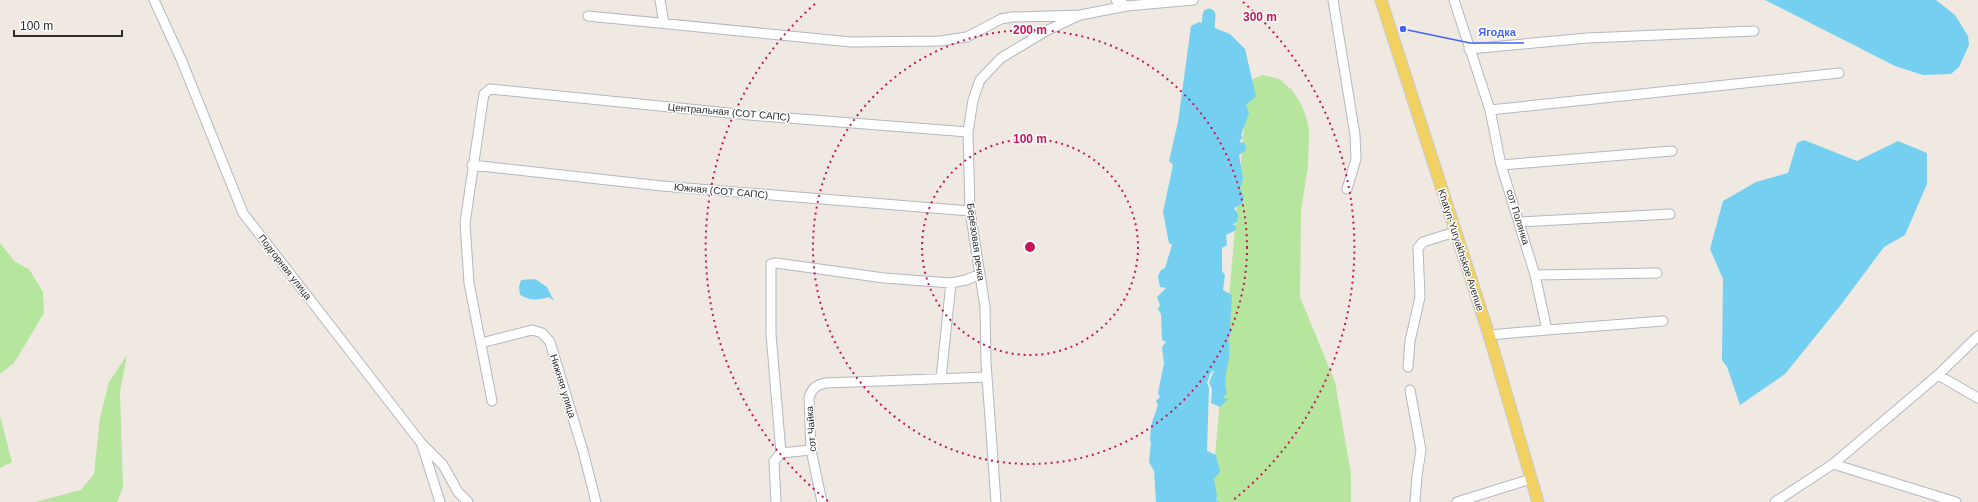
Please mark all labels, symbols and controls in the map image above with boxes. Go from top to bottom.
text: 300 m [1243,10,1277,24]
scale bar [14,12,122,38]
text: 100 m [20,19,53,33]
callout: Ягодка [1470,20,1524,43]
text: 200 m [1013,23,1047,37]
text: Ягодка [1478,26,1517,38]
street label: Центральная (СОТ САПС) [667,101,791,123]
text: 100 m [1013,132,1047,146]
street label: Южная (СОТ САПС) [674,181,768,201]
street label: Khatyn-Yuryakhskoe Avenue [1436,188,1486,313]
street label: сот Полянка [1504,188,1532,246]
street label: Берёзовая речка [965,202,987,282]
street label: Подгорная улица [256,232,314,302]
centre of rings [1023,240,1037,254]
street label: Нижняя улица [548,353,578,420]
street label: сот Чайка [804,405,818,452]

